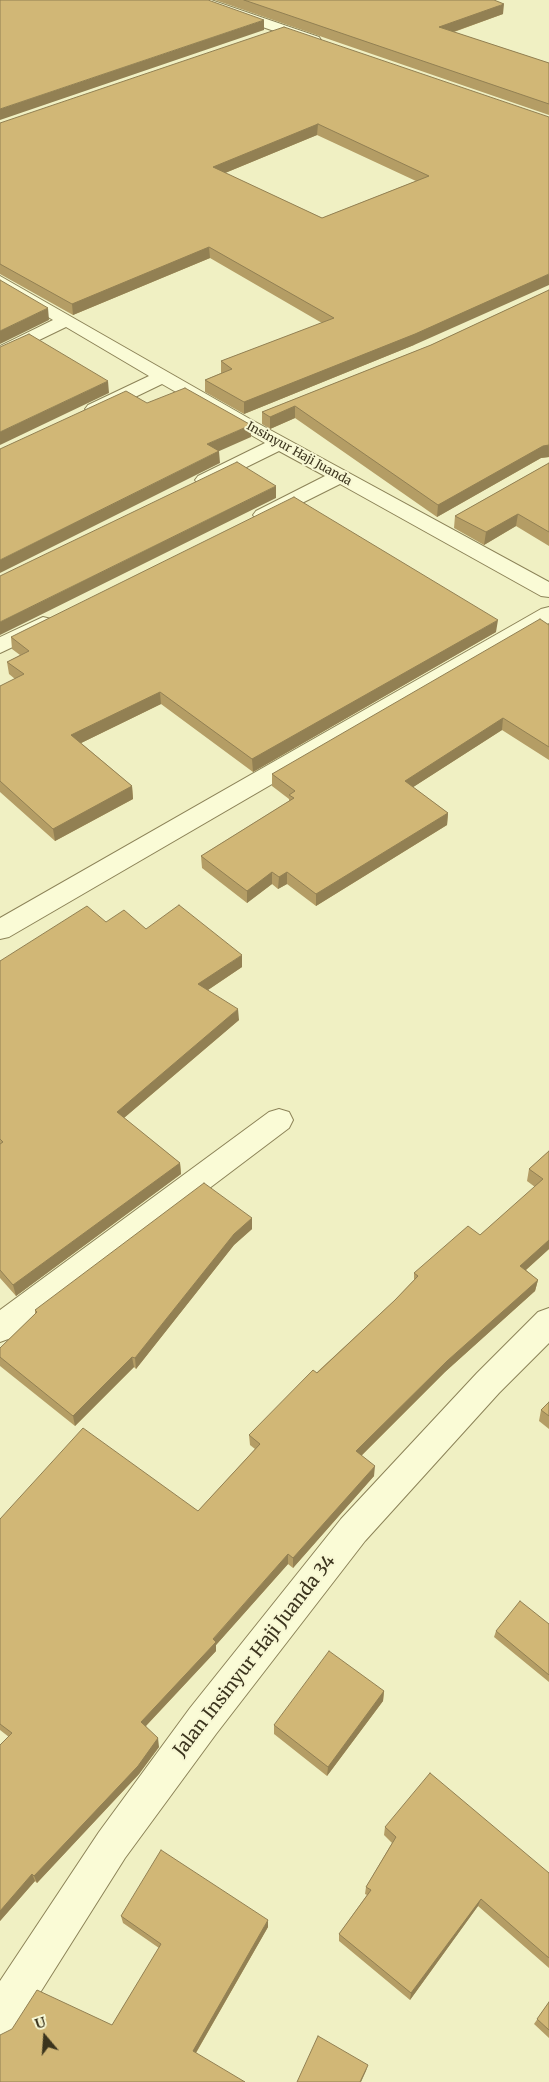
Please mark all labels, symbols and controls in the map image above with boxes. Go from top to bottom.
street label: Insinyur Haji Juanda [244,419,354,489]
street label: Jalan Insinyur Haji Juanda 34 [170,1551,340,1761]
north arrow [20,2012,70,2062]
text: U [33,2013,48,2033]

